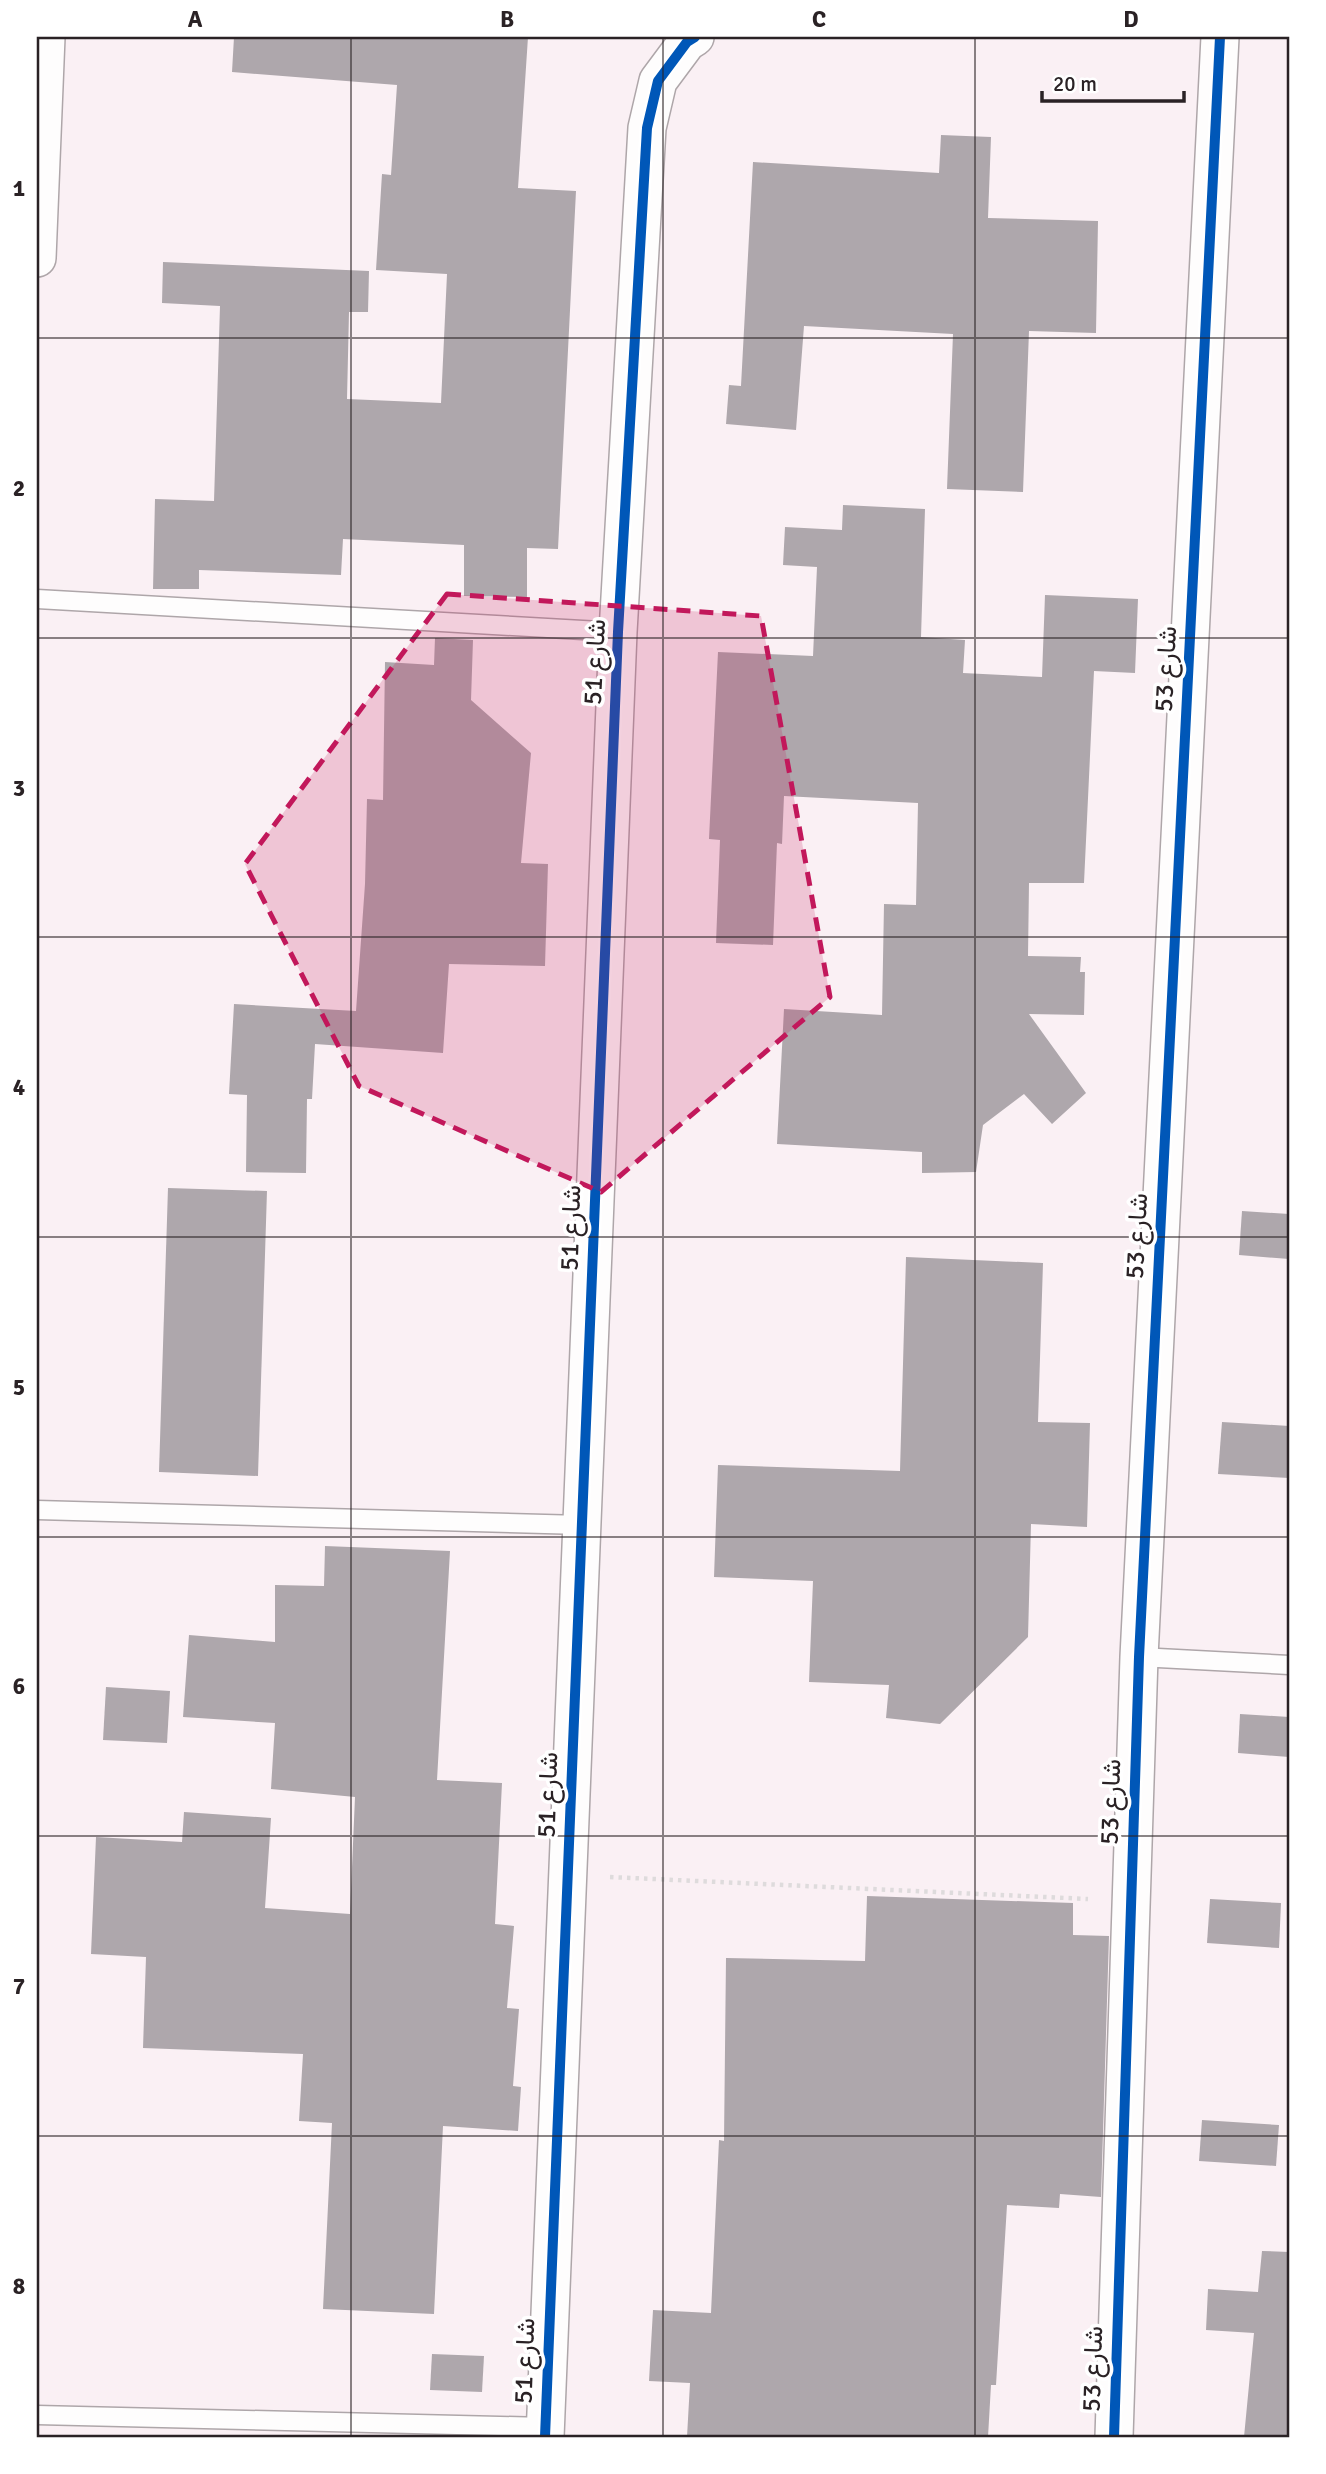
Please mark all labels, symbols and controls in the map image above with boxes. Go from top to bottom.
text: A [188,5,203,34]
text: B [500,5,514,34]
text: C [812,5,826,34]
text: D [1123,5,1139,34]
scale bar [1042,60,1184,104]
text: 20 m [1053,71,1097,97]
text: 1 [13,174,25,203]
text: 2 [13,474,25,503]
street label: شارع 51 [577,618,614,706]
street label: شارع 53 [1148,625,1185,713]
text: 3 [13,774,25,803]
text: 4 [13,1073,25,1102]
street label: شارع 51 [554,1184,589,1272]
street label: شارع 53 [1119,1192,1156,1280]
text: 5 [13,1373,25,1402]
text: 6 [13,1672,25,1701]
street label: شارع 51 [531,1751,566,1839]
street label: شارع 53 [1094,1758,1129,1846]
text: 7 [13,1972,25,2001]
text: 8 [13,2272,25,2301]
street label: شارع 51 [508,2317,543,2405]
street label: شارع 53 [1076,2325,1111,2413]

